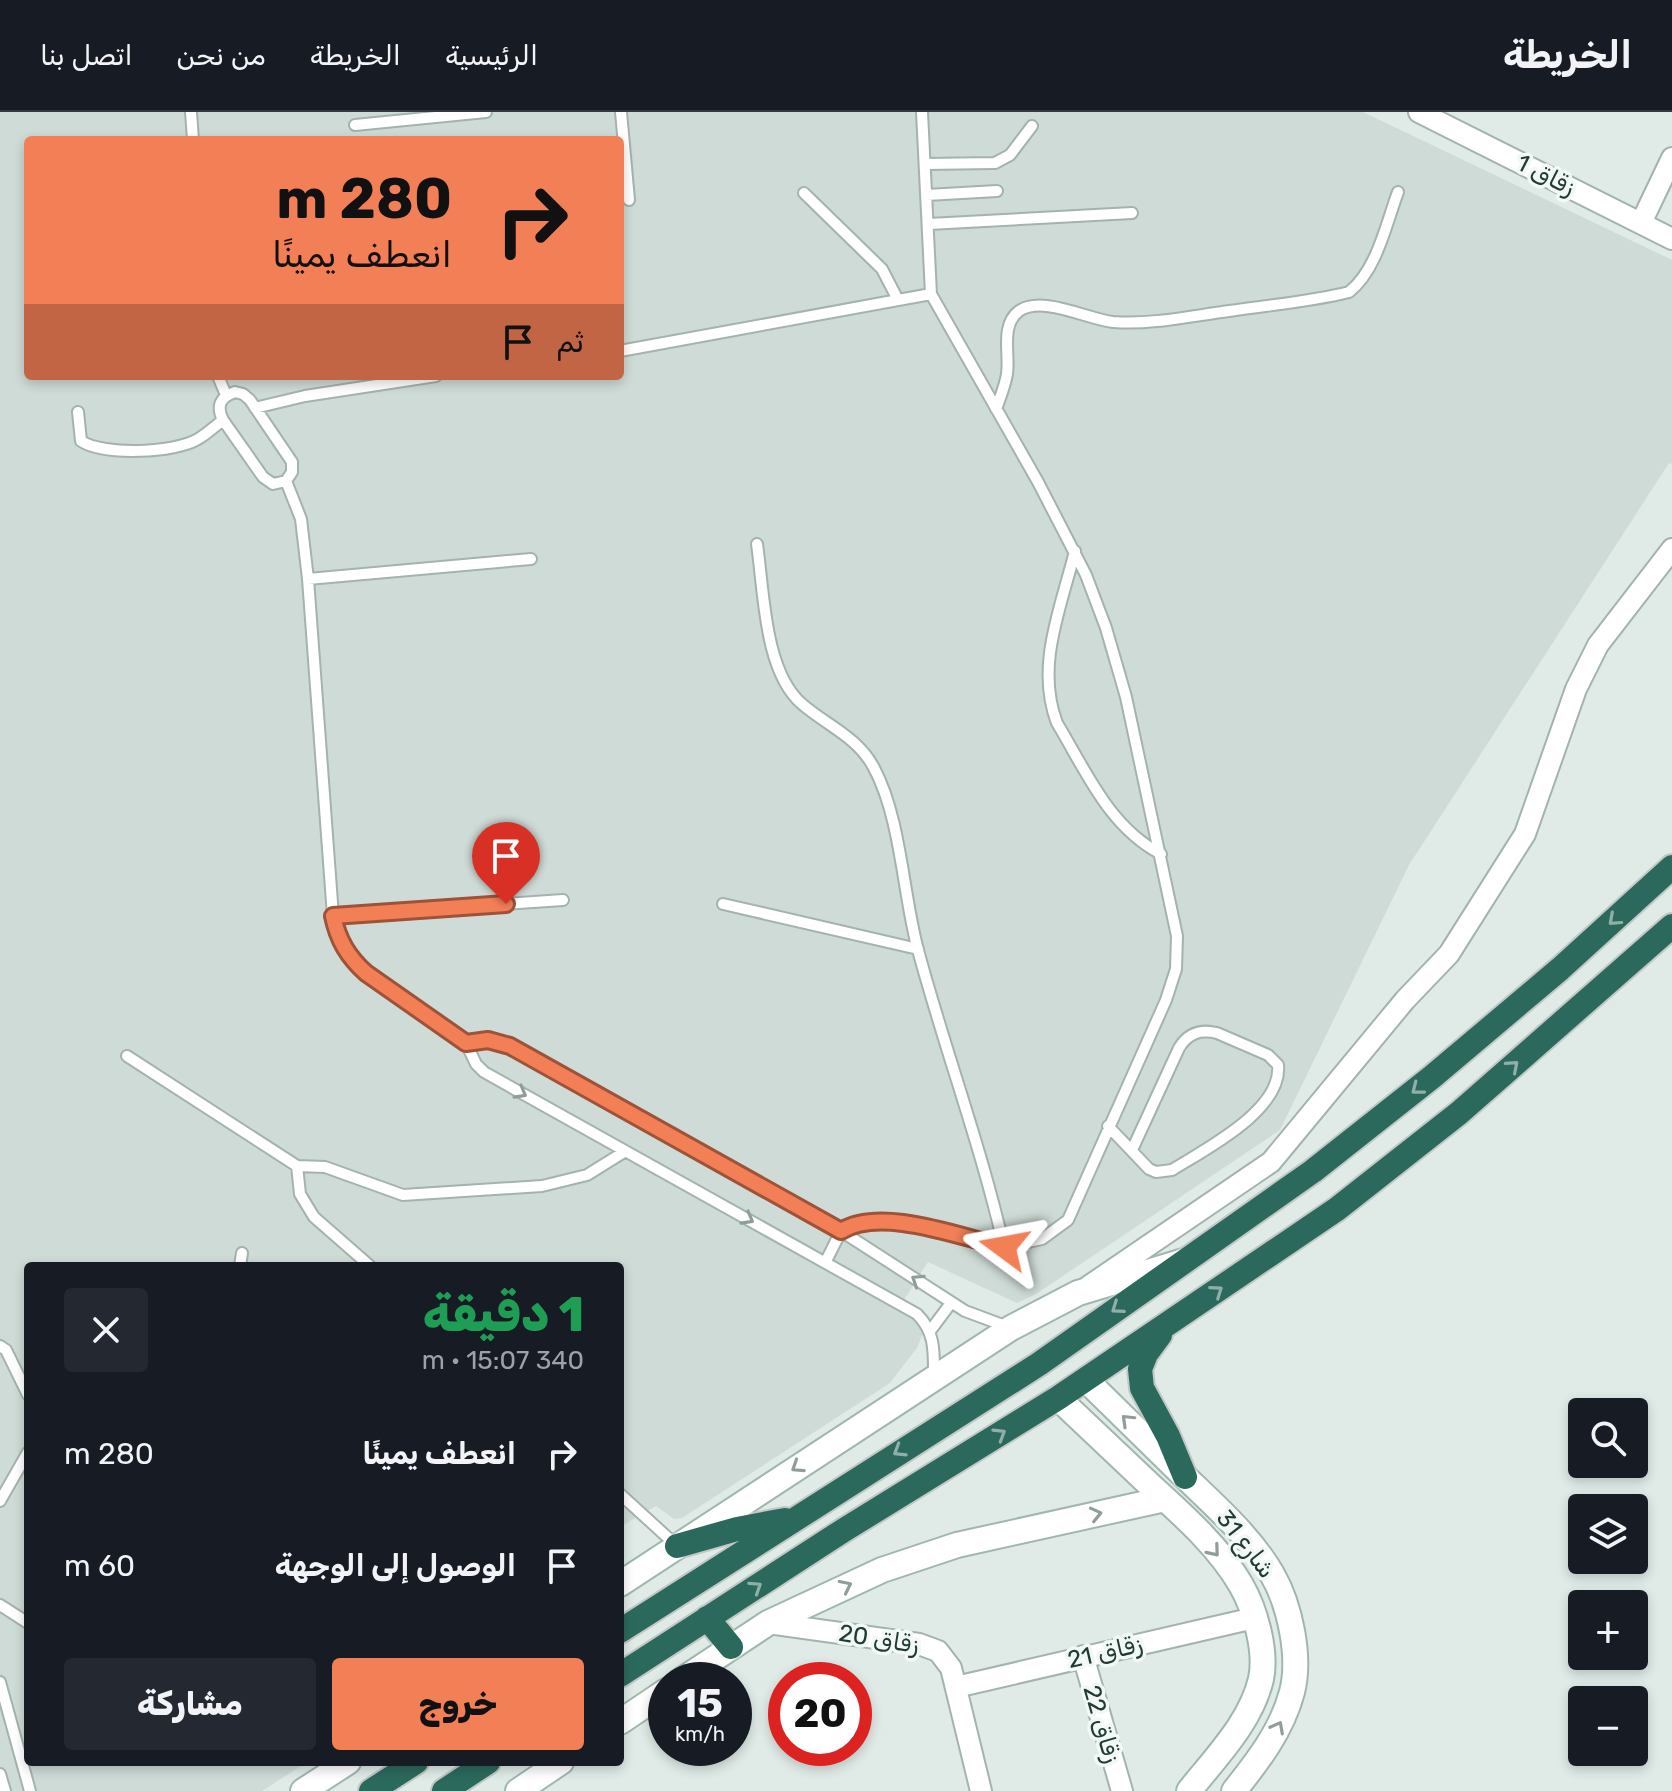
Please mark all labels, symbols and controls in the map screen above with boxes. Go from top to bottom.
text: الخريطة [1503,32,1632,78]
text: اتصل بنا [40,39,133,72]
text: من نحن [177,39,266,72]
text: الخريطة [310,39,401,72]
text: الرئيسية [445,39,538,72]
street label: زقاق 1 [1512,148,1580,202]
text: 280 m [276,166,452,232]
icon: right [480,168,584,272]
text: انعطف يمينًا [272,233,452,276]
icon: arrive [496,320,540,364]
text: ثم [556,324,584,360]
pin [472,822,540,904]
icon: arrive [484,834,528,878]
one-way arrow [1609,910,1624,924]
one-way arrow [1503,1061,1518,1076]
one-way arrow [1412,1079,1426,1094]
one-way arrow [512,1083,527,1099]
position arrow [962,1205,1046,1289]
one-way arrow [740,1210,755,1225]
one-way arrow [911,1275,925,1290]
text: 1 دقيقة [423,1286,584,1343]
one-way arrow [1209,1286,1223,1301]
button: close [64,1288,148,1372]
one-way arrow [1111,1298,1125,1313]
text: 340 m · 15:07 [422,1345,584,1376]
map controls [1568,1398,1648,1766]
button: search [1568,1398,1648,1478]
one-way arrow [1122,1415,1136,1429]
one-way arrow [991,1429,1006,1444]
icon: right [540,1432,584,1476]
text: 280 m [64,1436,154,1472]
text: انعطف يمينًا [362,1436,516,1472]
one-way arrow [894,1441,908,1456]
one-way arrow [791,1458,806,1473]
button: layers [1568,1494,1648,1574]
street label: شارع 31 [1209,1504,1281,1585]
one-way arrow [1088,1506,1102,1523]
one-way arrow [1204,1541,1219,1556]
icon: arrive [540,1544,584,1588]
text: 60 m [64,1548,135,1584]
text: الوصول إلى الوجهة [275,1548,516,1584]
one-way arrow [838,1580,853,1596]
one-way arrow [747,1582,762,1597]
button: + [1568,1590,1648,1670]
street label: زقاق 20 [837,1619,921,1659]
street label: زقاق 21 [1065,1630,1145,1674]
button: مشاركة [64,1658,316,1750]
button: خروج [332,1658,584,1750]
speed limit sign: 20 [768,1662,872,1766]
text: 15 [677,1680,723,1727]
street label: زقاق 22 [1078,1682,1126,1766]
button: − [1568,1686,1648,1766]
one-way arrow [1268,1720,1283,1735]
text: km/h [675,1722,725,1746]

